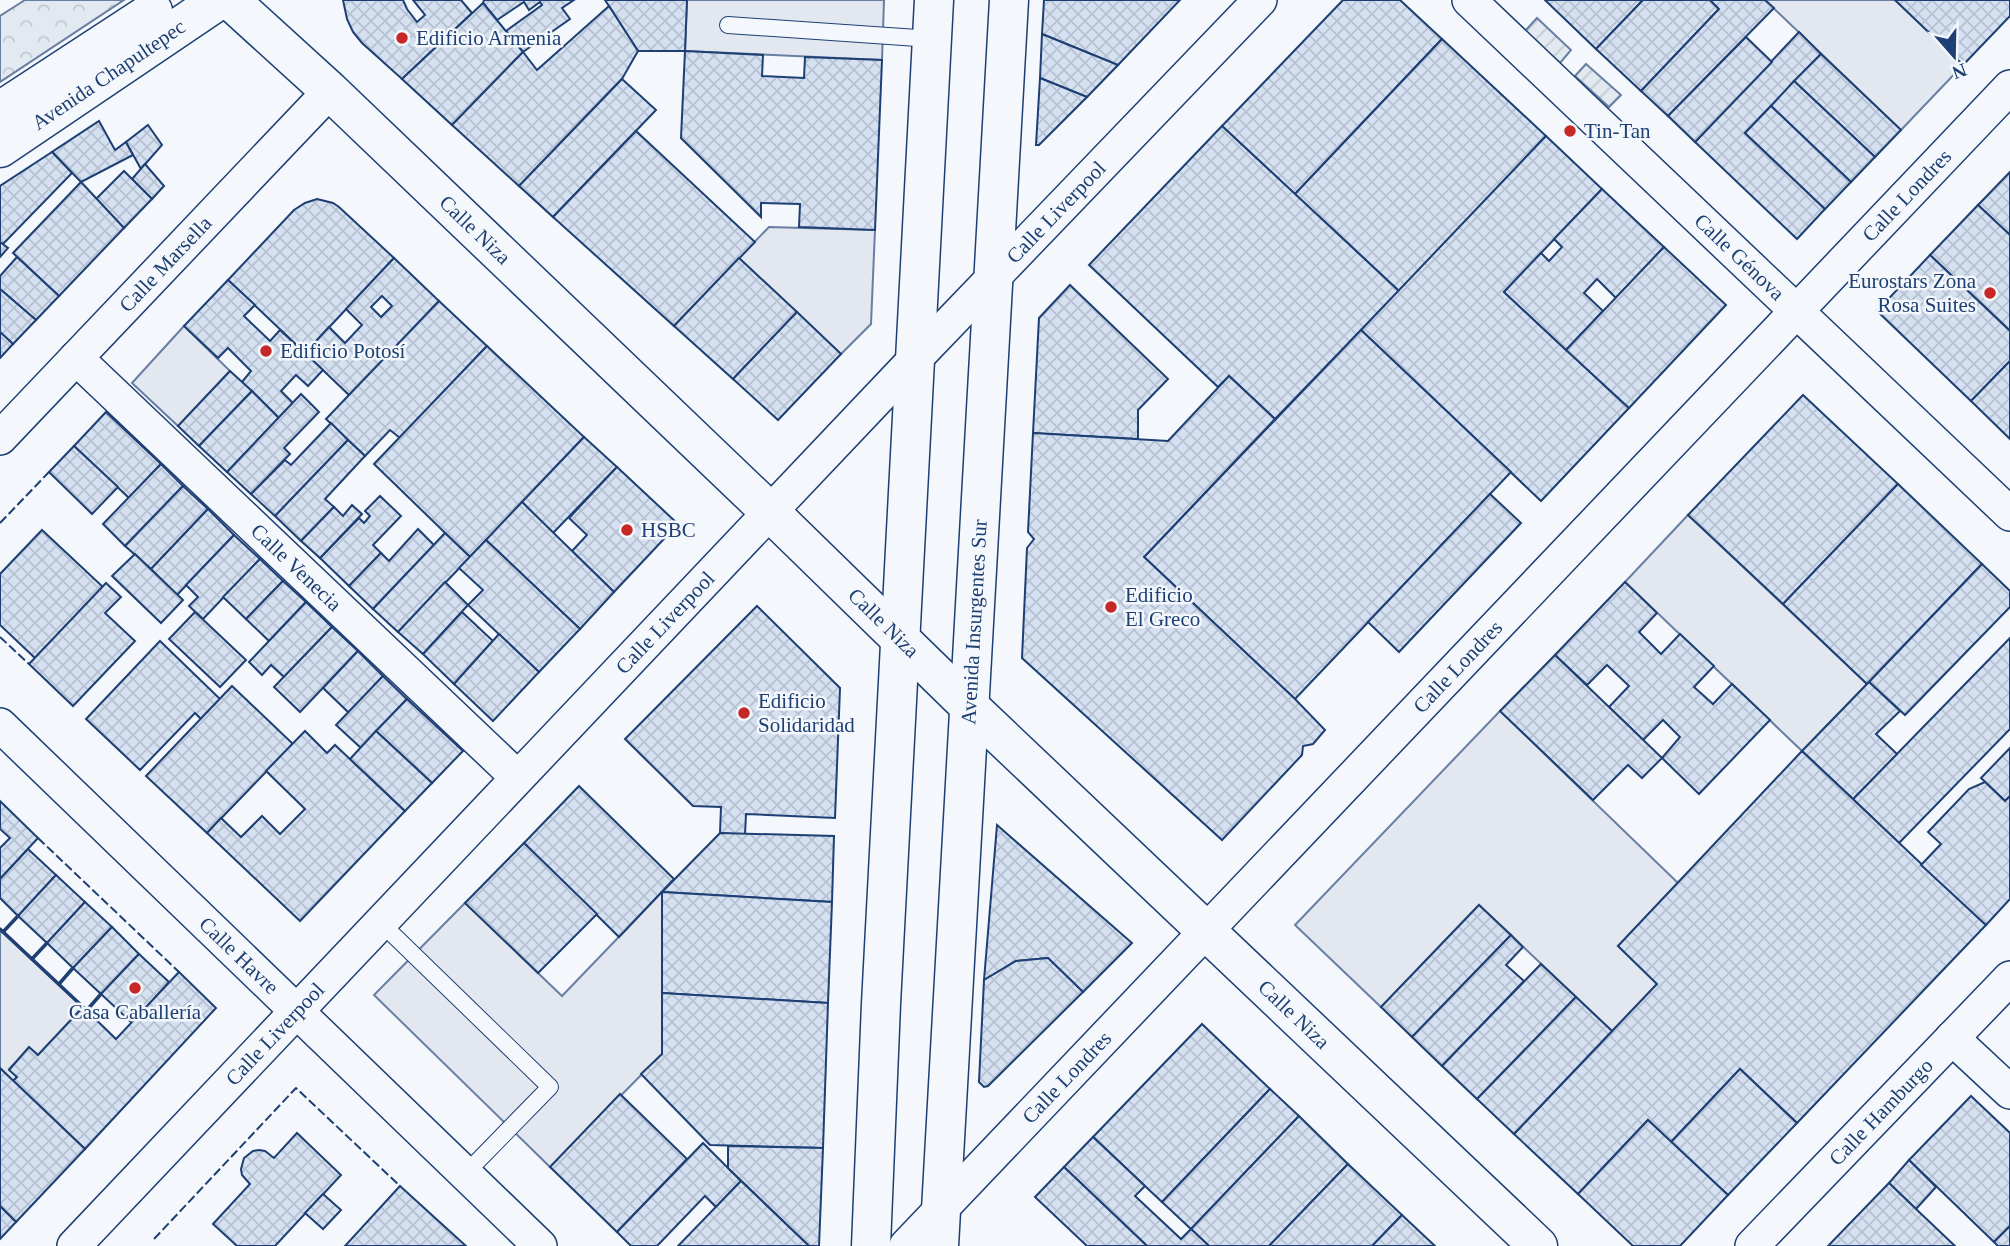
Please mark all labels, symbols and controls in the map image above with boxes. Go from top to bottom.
street label: Avenida Chapultepec [27,14,190,135]
north arrow [1919,21,1989,91]
place label: Edificio Armenia [416,26,562,50]
marker: Edificio Armenia [394,30,410,46]
text: N [1949,59,1970,84]
place label: Tin-Tan [1584,119,1651,143]
marker: Tin-Tan [1562,123,1578,139]
street label: Calle Londres [1857,144,1956,247]
street label: Calle Liverpool [1002,156,1111,268]
street label: Calle Niza [435,190,516,270]
street label: Calle Génova [1689,209,1790,306]
street label: Calle Marsella [114,211,217,317]
place label: Eurostars Zona Rosa Suites [1848,269,1977,317]
marker: Eurostars Zona Rosa Suites [1982,285,1998,301]
place label: Edificio Potosí [280,339,406,363]
marker: Edificio Potosí [258,343,274,359]
place label: HSBC [641,518,696,542]
street label: Calle Venecia [246,519,347,616]
street label: Avenida Insurgentes Sur [956,519,992,725]
marker: HSBC [619,522,635,538]
street label: Calle Liverpool [611,566,719,679]
street label: Calle Niza [843,583,925,663]
place label: Edificio El Greco [1125,583,1200,631]
marker: Edificio El Greco [1103,599,1119,615]
street label: Calle Londres [1408,616,1507,718]
place label: Edificio Solidaridad [758,689,855,737]
marker: Edificio Solidaridad [736,705,752,721]
street label: Calle Havre [194,912,284,999]
street label: Calle Niza [1253,975,1335,1054]
street label: Calle Liverpool [221,978,329,1090]
marker: Casa Caballería [127,980,143,996]
place label: Casa Caballería [69,1000,202,1024]
street label: Calle Londres [1017,1026,1116,1128]
street label: Calle Hamburgo [1824,1054,1938,1170]

